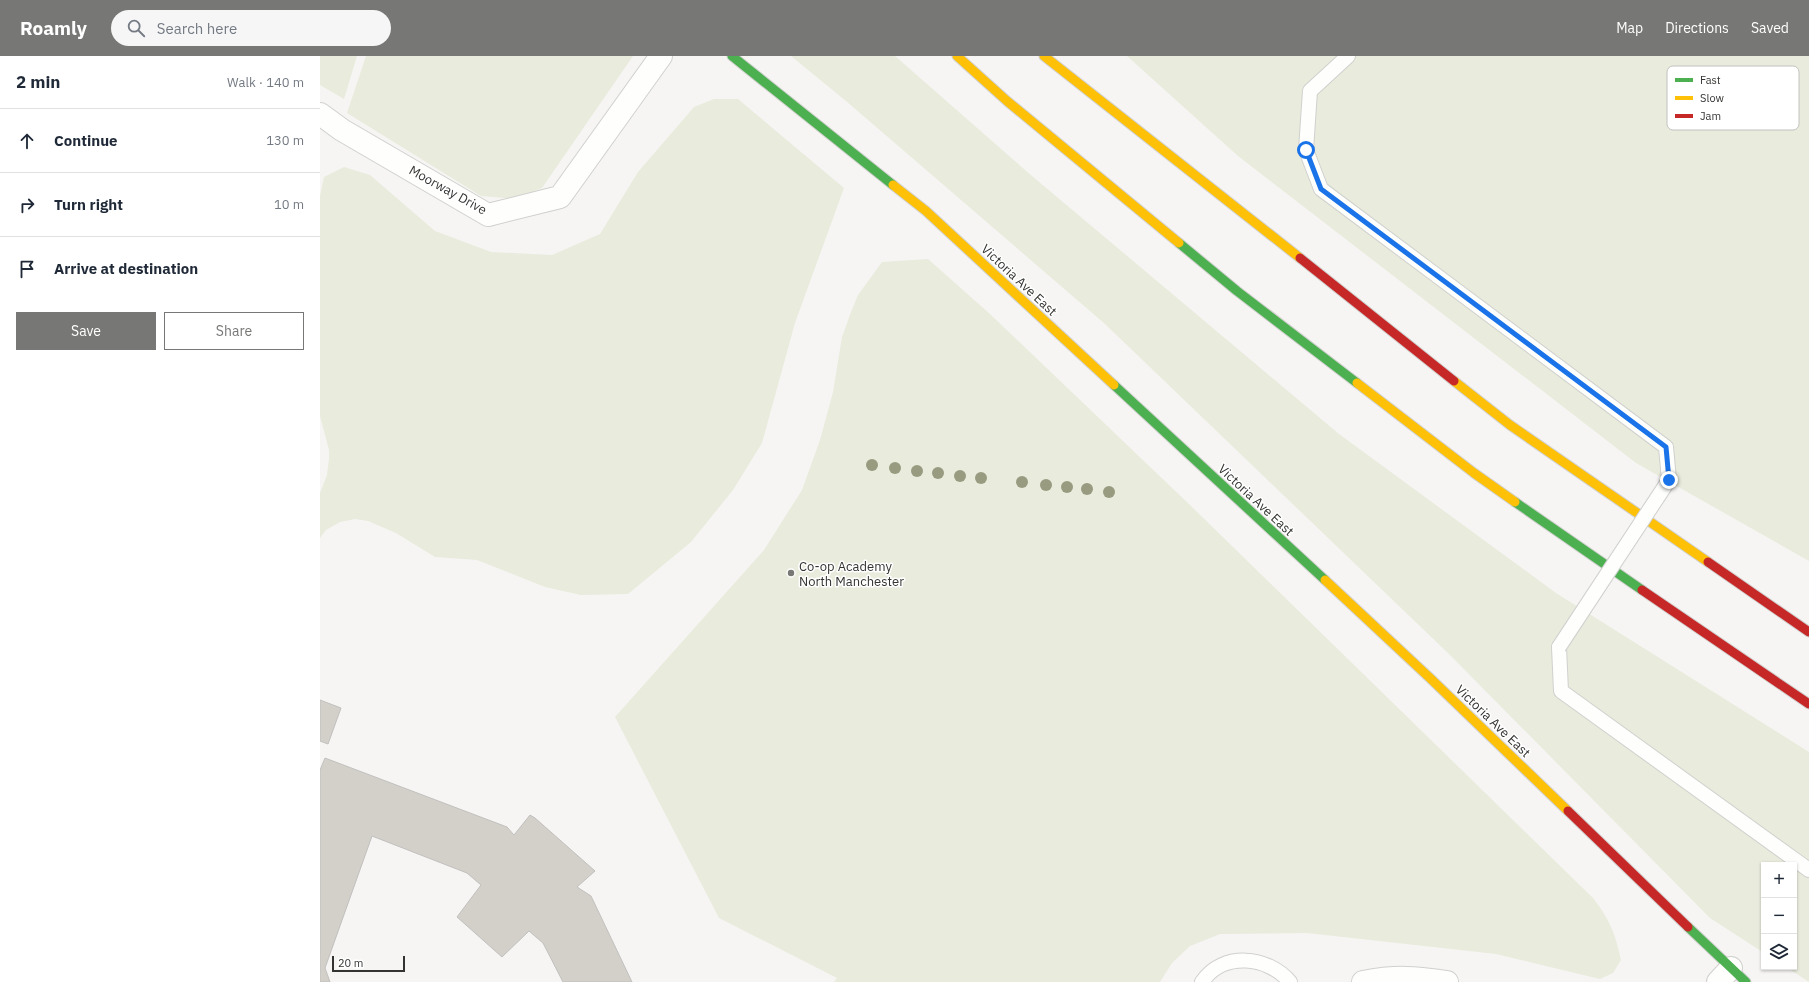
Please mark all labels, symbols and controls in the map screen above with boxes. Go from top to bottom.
search box [111,10,391,46]
text: Roamly [20,16,87,40]
icon: search [125,17,147,39]
text: Search here [157,19,237,38]
text: Map [1616,19,1643,37]
text: Directions [1665,19,1729,37]
text: Saved [1751,19,1789,37]
legend [1667,66,1799,130]
text: 2 min [16,71,60,93]
text: Fast [1700,73,1721,87]
text: Walk · 140 m [227,74,304,91]
text: Slow [1700,91,1724,105]
text: Jam [1700,109,1721,123]
icon: ahead [16,130,38,152]
text: Continue [54,131,118,150]
text: 130 m [266,132,304,149]
route start [1297,141,1315,159]
street label: Moorway Drive [406,162,490,218]
icon: right [16,194,38,216]
text: Turn right [54,195,123,214]
text: 10 m [274,196,304,213]
street label: Victoria Ave East [978,241,1060,319]
icon: arrive [16,258,38,280]
text: Arrive at destination [54,259,198,278]
button: Save [16,312,156,350]
button: Share [164,312,304,350]
street label: Victoria Ave East [1215,461,1297,539]
route end [1660,471,1678,489]
place label: Co-op Academy North Manchester [799,558,904,590]
marker: Co-op Academy North Manchester [786,568,796,578]
street label: Victoria Ave East [1452,681,1534,761]
map controls [1761,862,1797,970]
button: + [1761,862,1797,898]
button: − [1761,898,1797,934]
button: layers [1761,934,1797,970]
scale bar [332,954,405,973]
text: 20 m [338,956,363,970]

